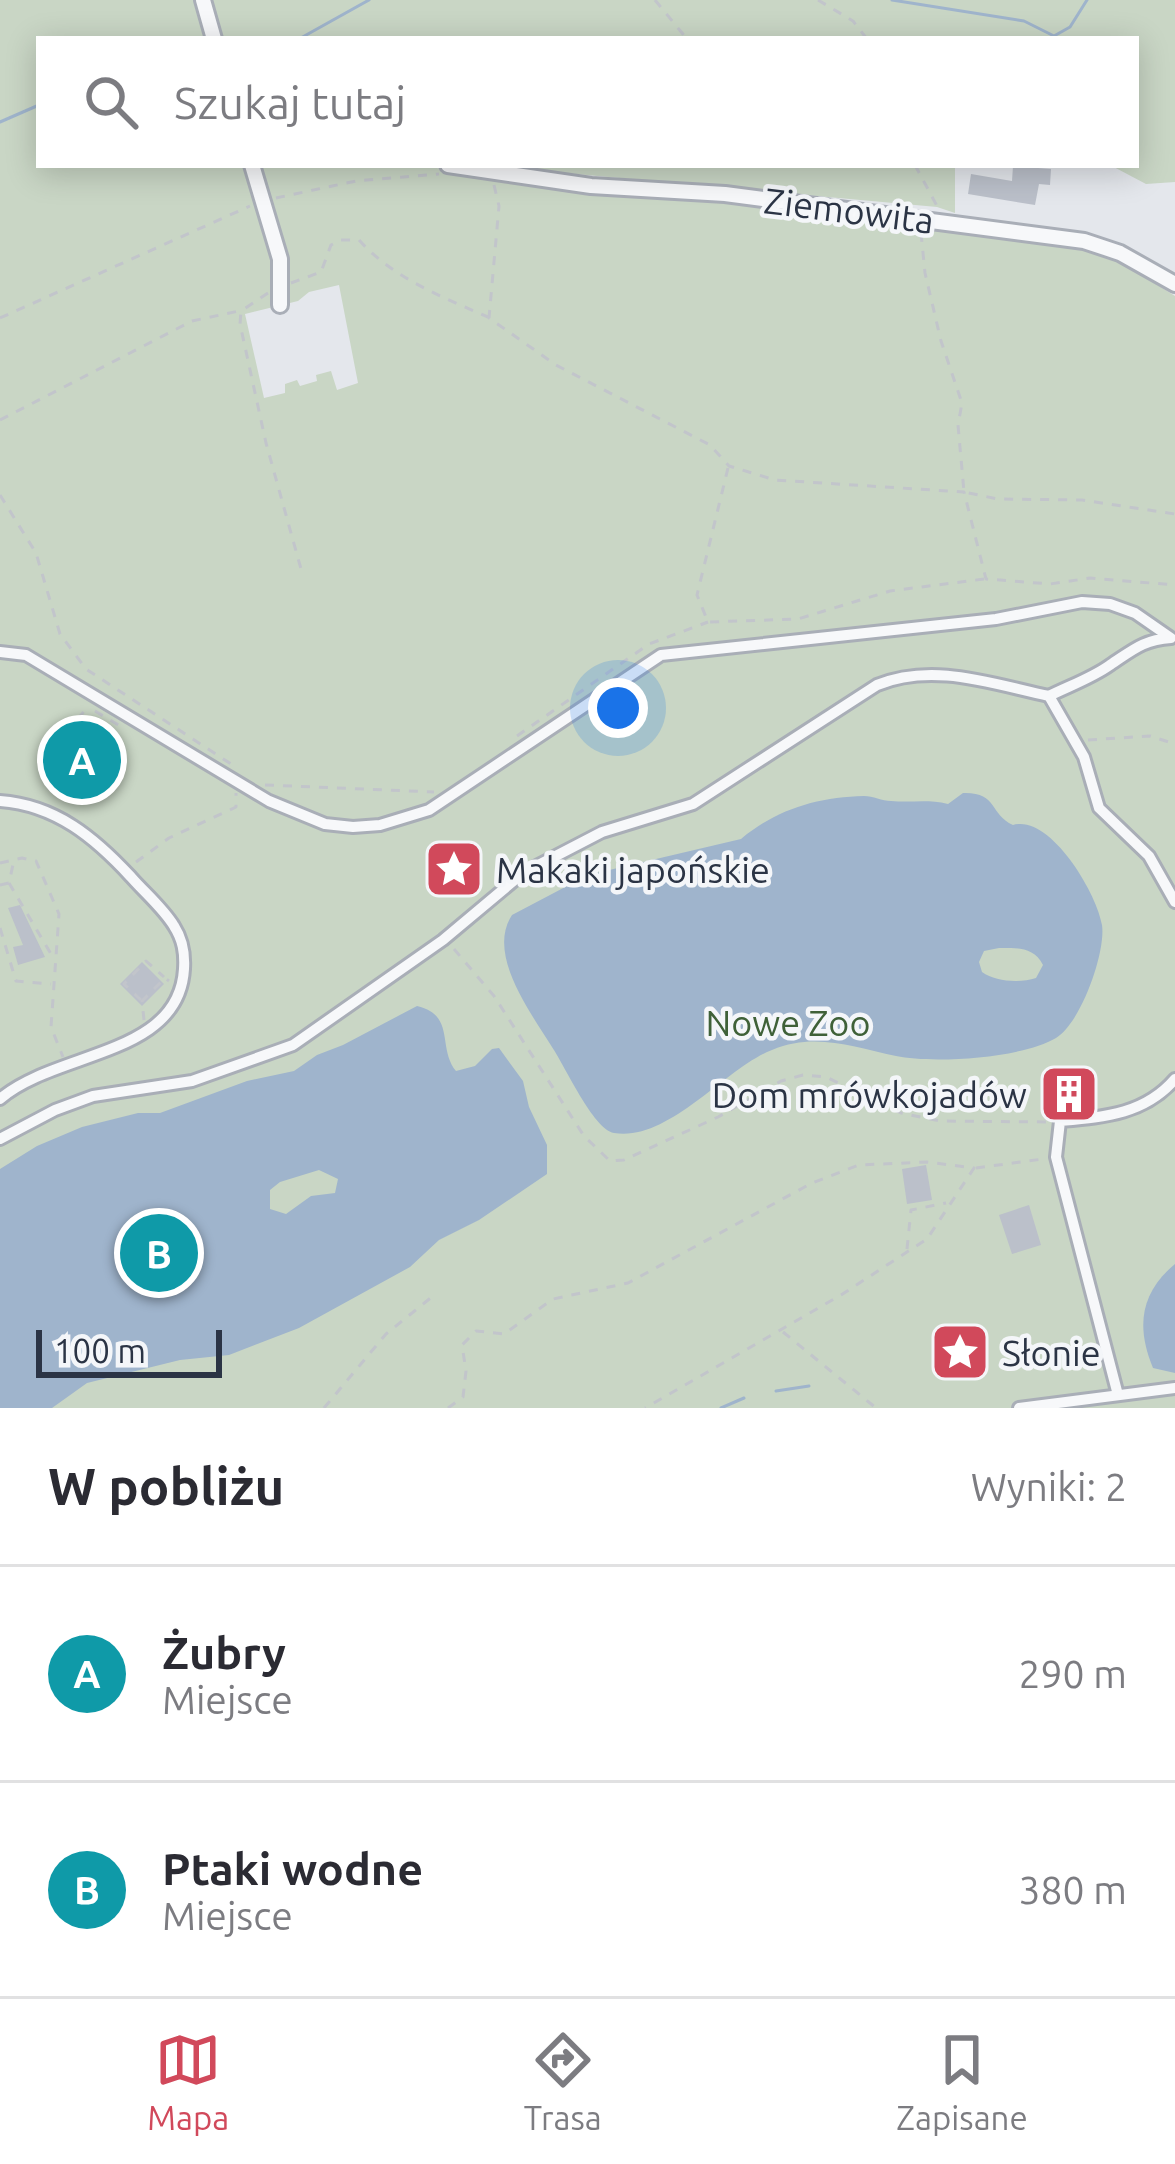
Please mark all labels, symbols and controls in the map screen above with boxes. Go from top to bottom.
search box [36,36,1139,168]
icon: search [78,69,144,135]
text: Szukaj tutaj [174,77,406,128]
street label: Ziemowita [762,179,936,241]
your location [588,678,648,738]
pin: A [43,715,121,805]
place icon: Makaki japońskie [423,838,485,900]
place label: Makaki japońskie [496,849,770,890]
park label: Nowe Zoo [706,1002,870,1043]
building icon: Dom mrówkojadów [1038,1063,1100,1125]
place label: Dom mrówkojadów [712,1074,1027,1115]
pin: B [120,1208,198,1298]
place icon: Słonie [929,1321,991,1383]
scale bar [36,1324,222,1377]
text: 100 m [54,1332,146,1369]
place label: Słonie [1002,1332,1101,1373]
text: W pobliżu [48,1457,284,1515]
text: Wyniki: 2 [971,1465,1127,1508]
text: Żubry [162,1627,286,1678]
text: A [73,1652,101,1695]
text: 290 m [1018,1652,1127,1695]
text: Miejsce [162,1678,293,1721]
text: Ptaki wodne [162,1843,423,1894]
text: B [74,1868,100,1911]
text: 380 m [1018,1868,1127,1911]
text: Miejsce [162,1894,293,1937]
tab: Mapa [147,2027,229,2136]
tab: Trasa [524,2027,602,2136]
tab: Zapisane [896,2027,1028,2136]

